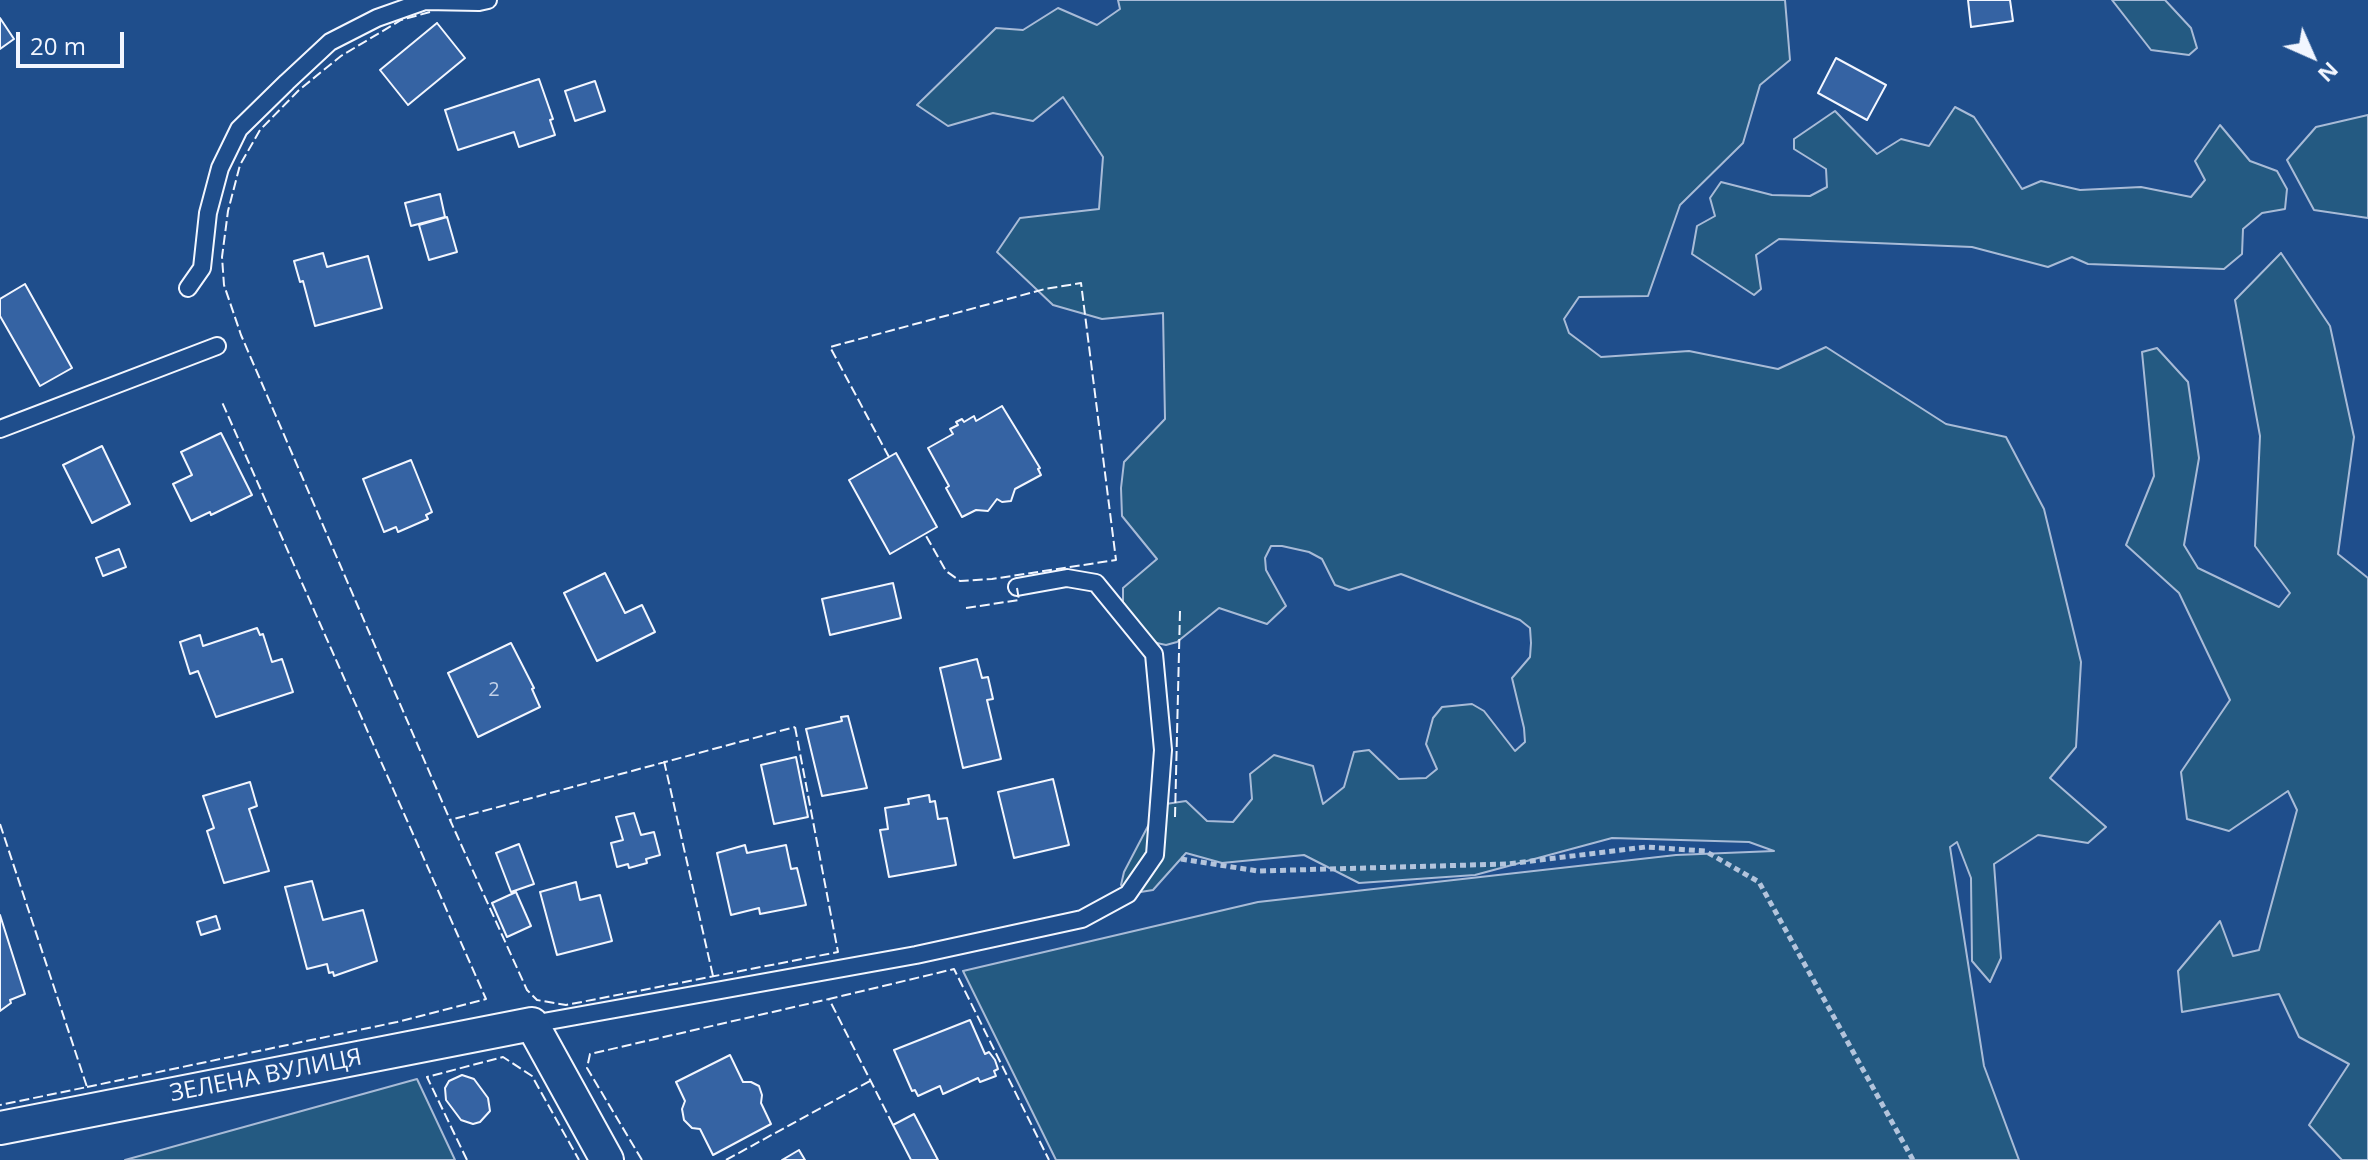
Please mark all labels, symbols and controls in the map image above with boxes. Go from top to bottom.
scale bar [20,16,128,66]
north arrow [2272,16,2352,96]
text: 20 m [30,29,86,62]
text: N [2312,56,2346,90]
house number: 2 [488,678,500,702]
street label: ЗЕЛЕНА ВУЛИЦЯ [168,1043,364,1109]

